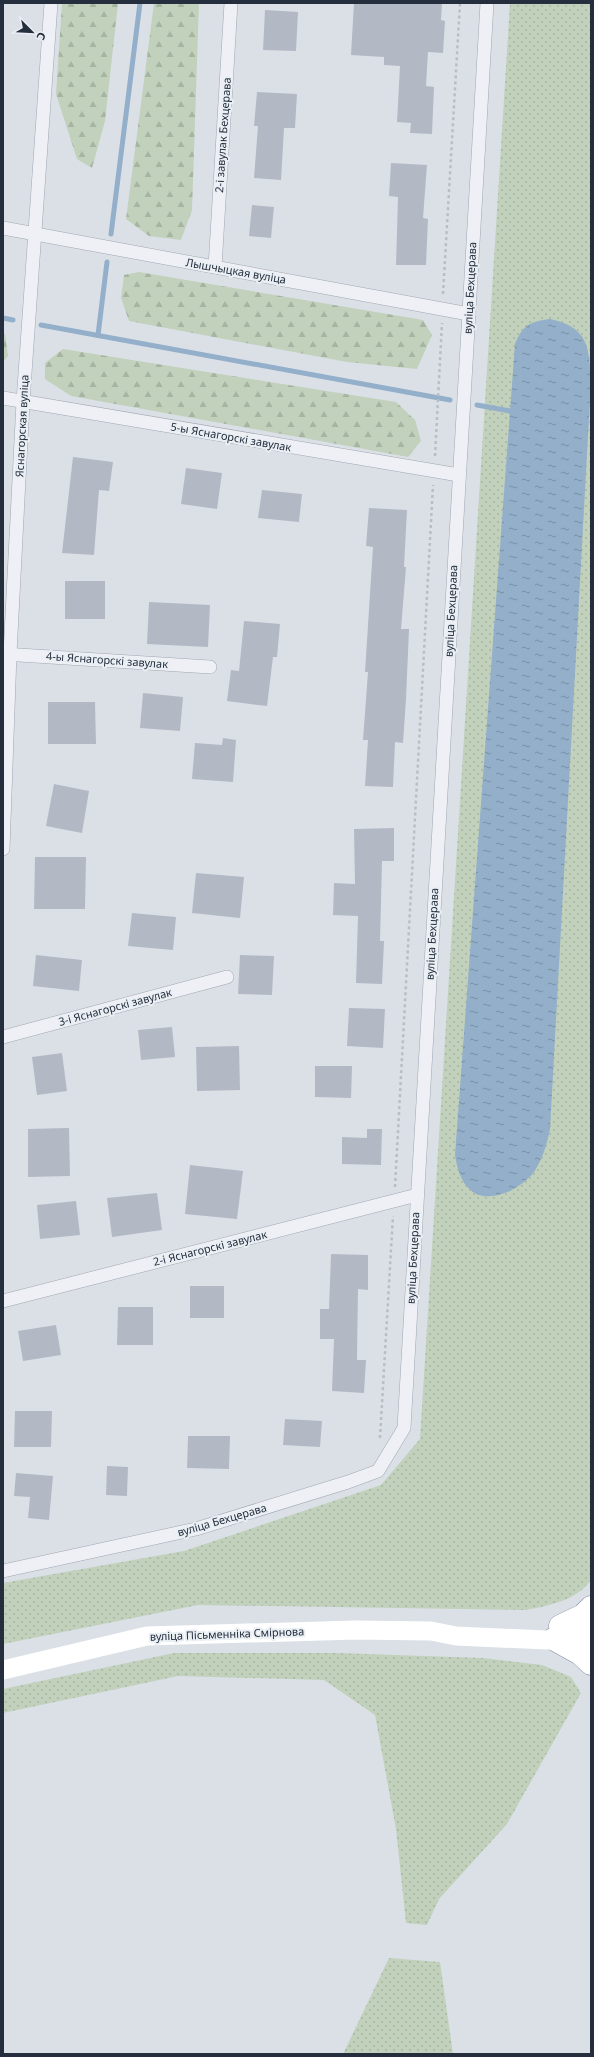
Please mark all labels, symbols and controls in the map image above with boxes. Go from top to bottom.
north arrow [12,12,52,52]
text: С [33,30,50,43]
street label: 2-і завулак Бехцерава [211,77,234,193]
street label: вуліца Бехцерава [460,242,479,334]
street label: Лышчыцкая вуліца [185,254,287,287]
street label: Яснагорская вуліца [11,374,32,478]
street label: 5-ы Яснагорскі завулак [170,419,293,455]
street label: вуліца Бехцерава [441,565,460,657]
street label: 4-ы Яснагорскі завулак [46,648,169,671]
street label: вуліца Бехцерава [422,888,441,980]
street label: 3-і Яснагорскі завулак [57,984,173,1029]
street label: вуліца Бехцерава [403,1212,422,1304]
street label: 2-і Яснагорскі завулак [151,1226,268,1269]
street label: вуліца Бехцерава [175,1500,268,1539]
street label: вуліца Пісьменніка Смірнова [149,1623,304,1644]

